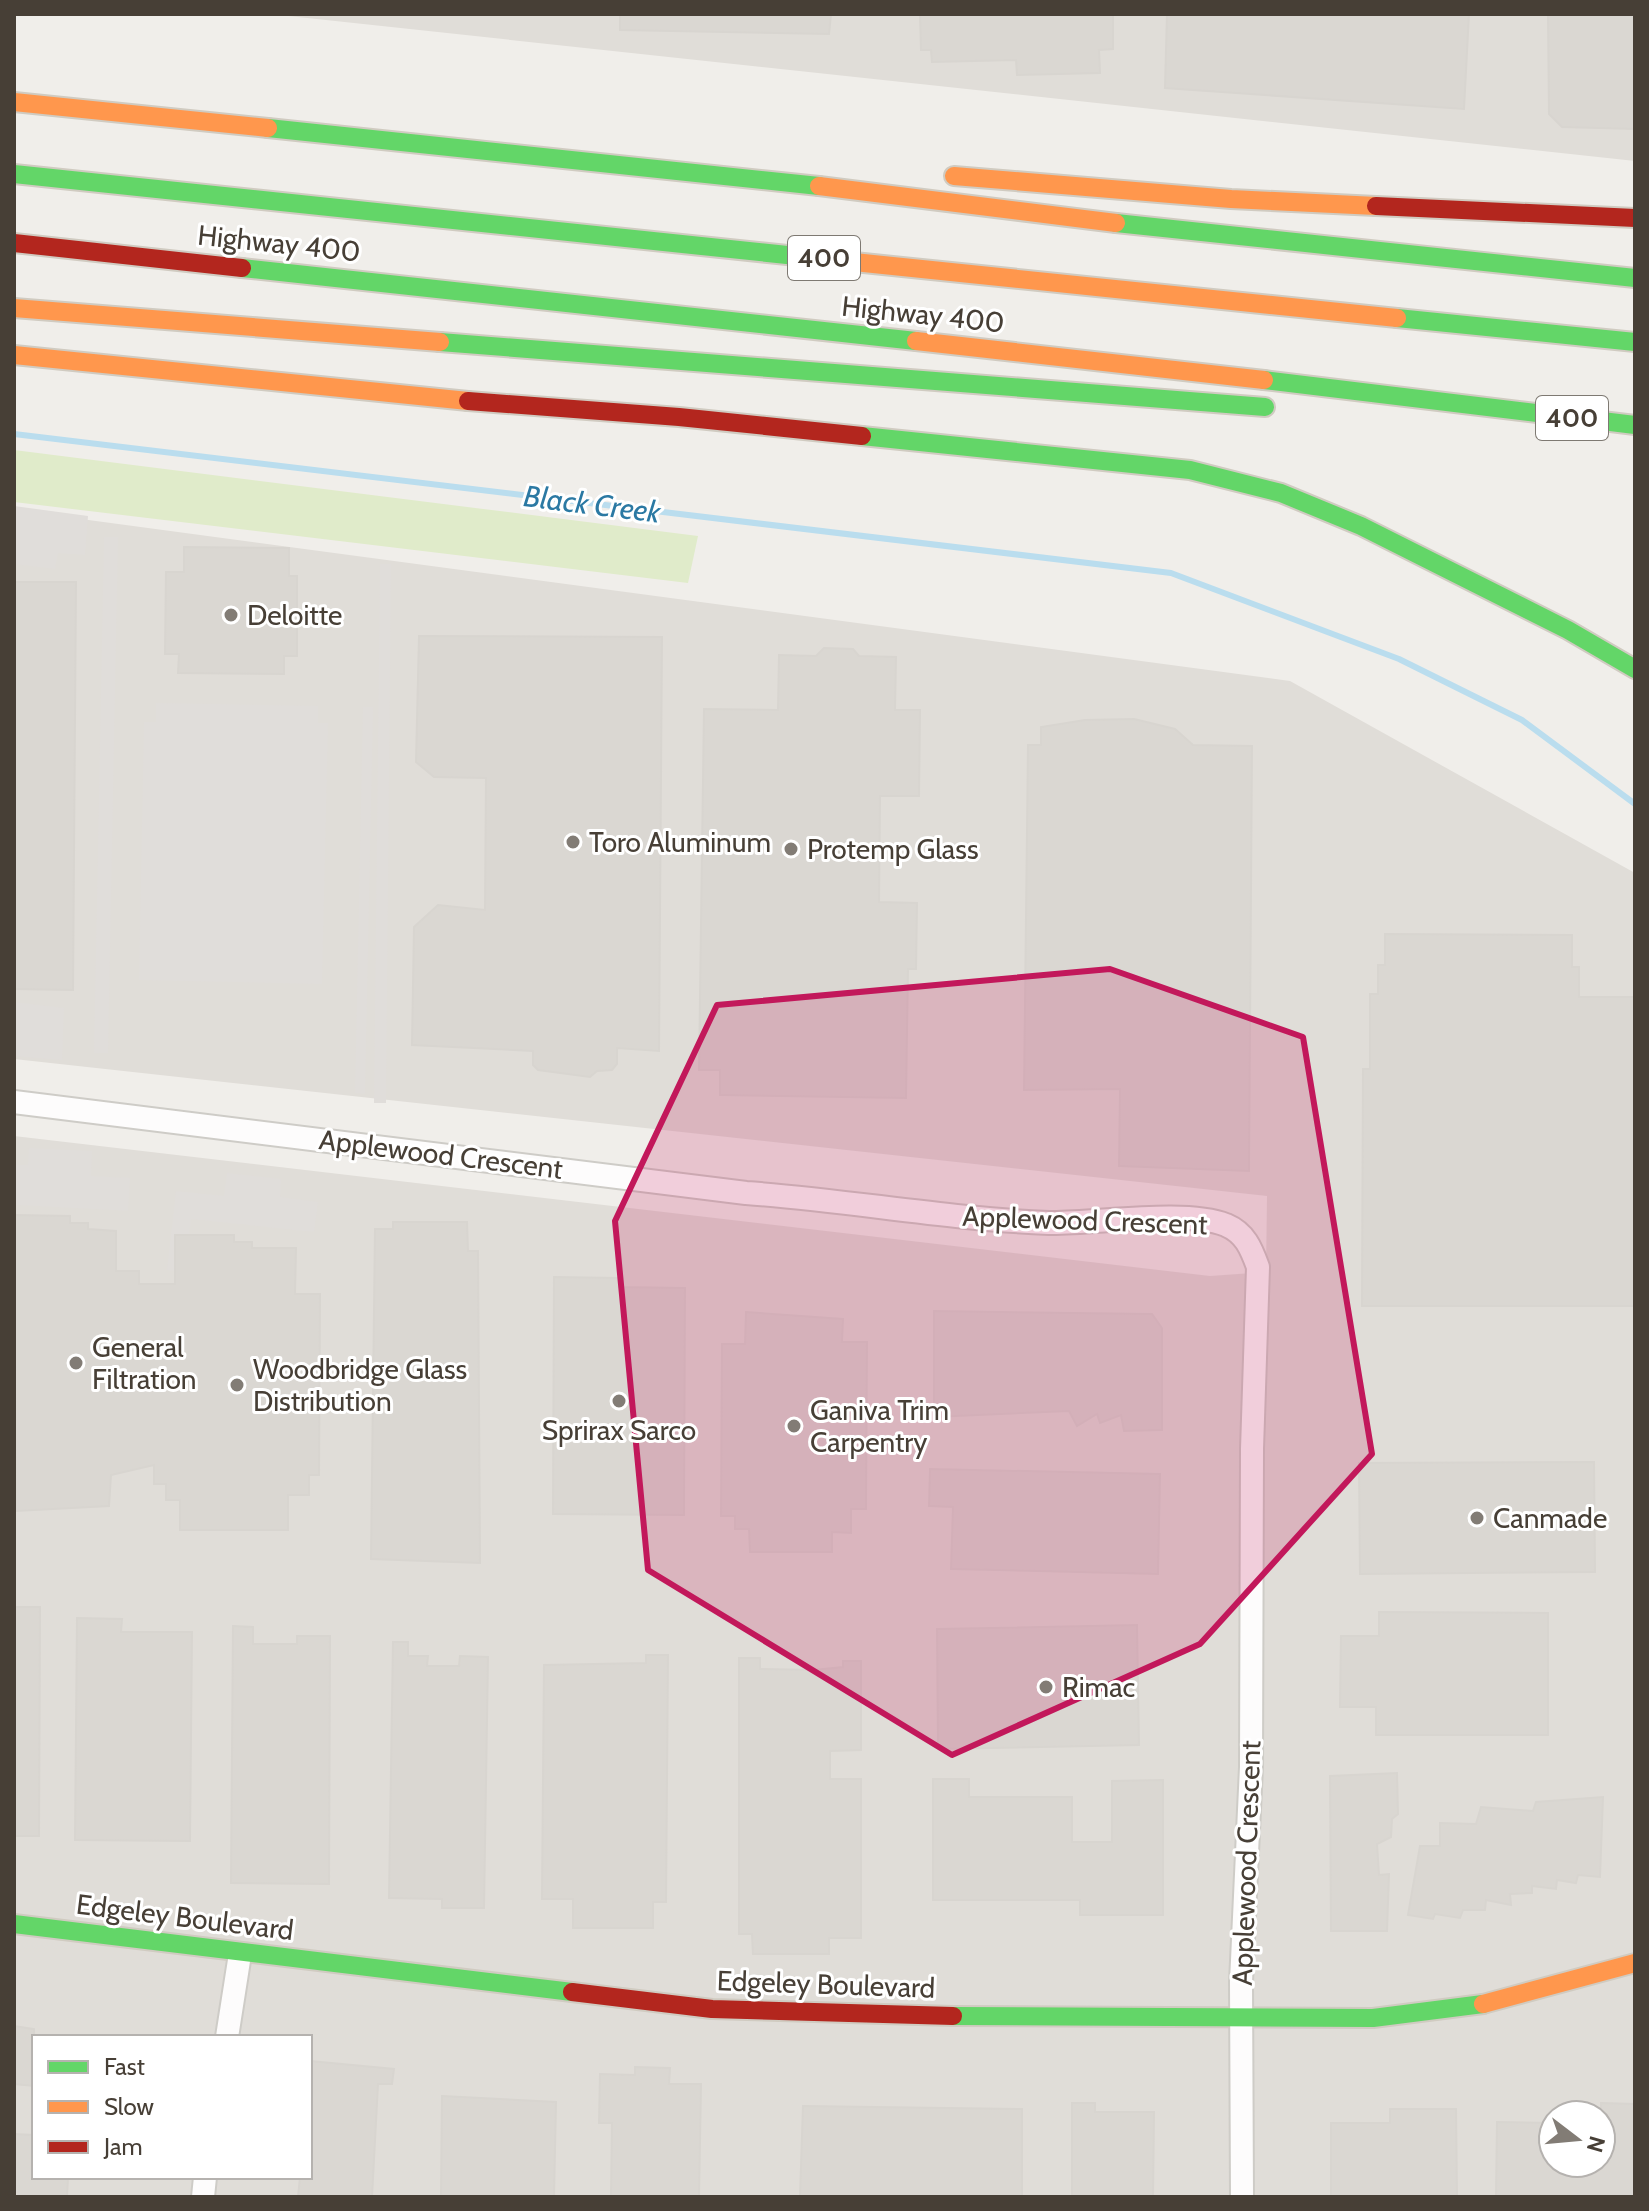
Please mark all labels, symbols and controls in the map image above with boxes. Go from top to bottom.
street label: Highway 400 [196,218,362,268]
road number: 400 [788,236,860,280]
street label: Highway 400 [840,289,1006,339]
road number: 400 [1536,396,1608,440]
water label: Black Creek [521,477,664,531]
place label: Deloitte [247,598,342,632]
marker: Deloitte [222,606,240,624]
place label: Toro Aluminum [589,825,771,859]
place label: Protemp Glass [807,832,978,866]
marker: Toro Aluminum [564,833,582,851]
marker: Protemp Glass [782,840,800,858]
street label: Applewood Crescent [317,1122,565,1186]
street label: Applewood Crescent [962,1199,1208,1241]
place label: General Filtration [92,1330,197,1396]
place label: Woodbridge Glass Distribution [253,1352,467,1418]
marker: General Filtration [67,1354,85,1372]
marker: Woodbridge Glass Distribution [228,1376,246,1394]
marker: Sprirax Sarco [610,1392,628,1410]
place label: Ganiva Trim Carpentry [810,1393,949,1459]
place label: Sprirax Sarco [542,1413,696,1447]
marker: Ganiva Trim Carpentry [785,1417,803,1435]
place label: Canmade [1493,1501,1607,1535]
marker: Canmade [1468,1509,1486,1527]
place label: Rimac [1062,1670,1135,1704]
marker: Rimac [1037,1678,1055,1696]
street label: Applewood Crescent [1225,1740,1267,1986]
street label: Edgeley Boulevard [74,1887,296,1947]
street label: Edgeley Boulevard [716,1963,936,2005]
legend [32,2035,312,2179]
text: Fast [104,2052,145,2081]
text: Slow [104,2092,154,2121]
north arrow [1537,2099,1617,2179]
text: Jam [103,2132,142,2161]
text: N [1581,2133,1611,2156]

